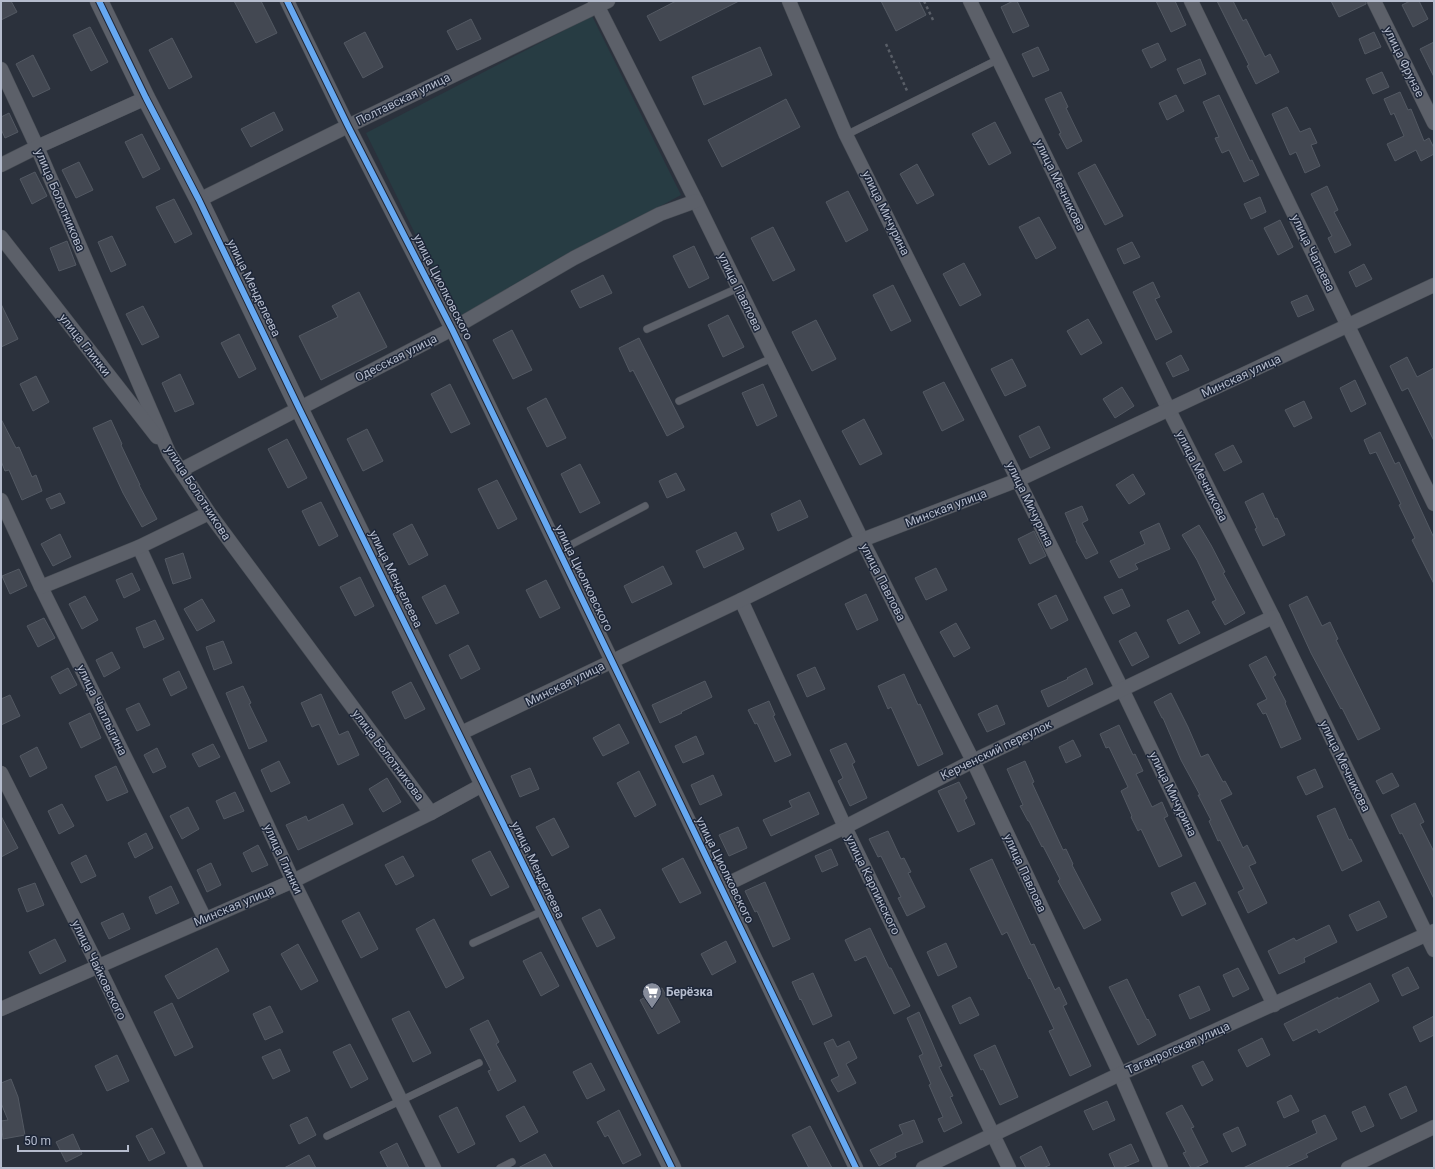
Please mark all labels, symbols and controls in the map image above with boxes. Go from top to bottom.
street label: улица Фрунзе [1381,24,1427,100]
street label: Полтавская улица [354,70,452,128]
street label: улица Мечникова [1032,137,1088,233]
street label: улица Болотникова [32,147,88,253]
street label: улица Мичурина [859,168,913,258]
street label: улица Чапаева [1288,212,1338,294]
street label: улица Циолковского [410,232,476,342]
street label: улица Менделеева [224,237,284,339]
street label: улица Павлова [715,251,765,333]
street label: улица Глинки [56,311,114,379]
street label: Одесская улица [353,331,439,385]
street label: Минская улица [1199,351,1283,401]
street label: улица Мечникова [1173,428,1231,524]
street label: улица Болотникова [162,443,234,543]
street label: улица Мичурина [1003,459,1057,549]
street label: Минская улица [903,486,989,530]
street label: улица Циолковского [552,523,616,634]
street label: улица Менделеева [366,528,426,630]
street label: улица Павлова [857,541,909,623]
street label: Минская улица [523,659,607,709]
street label: улица Чаплыгина [74,662,130,758]
street label: улица Болотникова [349,707,427,803]
street label: Керченский переулок [938,717,1054,783]
street label: улица Мечникова [1317,718,1373,814]
street label: улица Мичурина [1146,749,1200,839]
street label: улица Циолковского [693,815,757,926]
street label: улица Менделеева [508,819,568,921]
street label: улица Глинки [261,822,305,896]
street label: улица Павлова [1001,832,1049,914]
street label: улица Карпинского [843,833,903,937]
street label: Минская улица [192,883,276,929]
street label: улица Чайковского [69,918,129,1022]
supermarket icon: Берёзка [641,981,663,1009]
place label: Берёзка [666,985,713,999]
street label: Таганрогская улица [1124,1019,1232,1077]
scale bar [18,1127,128,1153]
text: 50 m [24,1134,51,1148]

